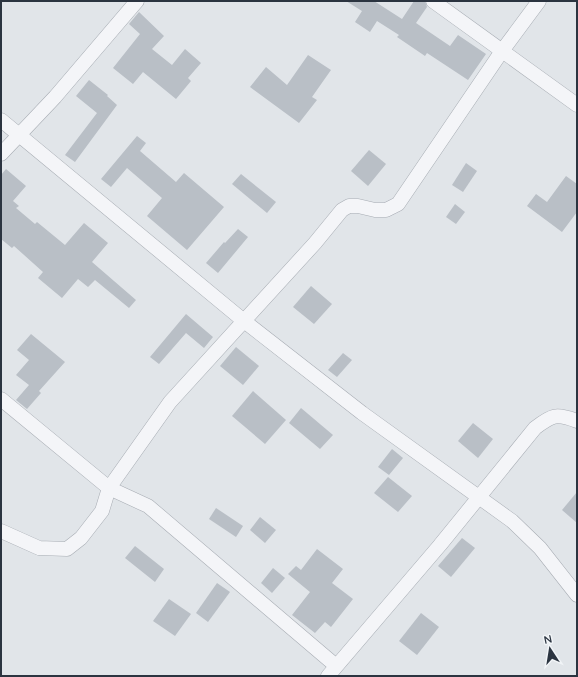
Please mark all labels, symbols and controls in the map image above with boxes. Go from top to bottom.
north arrow [530,629,570,669]
text: N [543,632,553,647]

